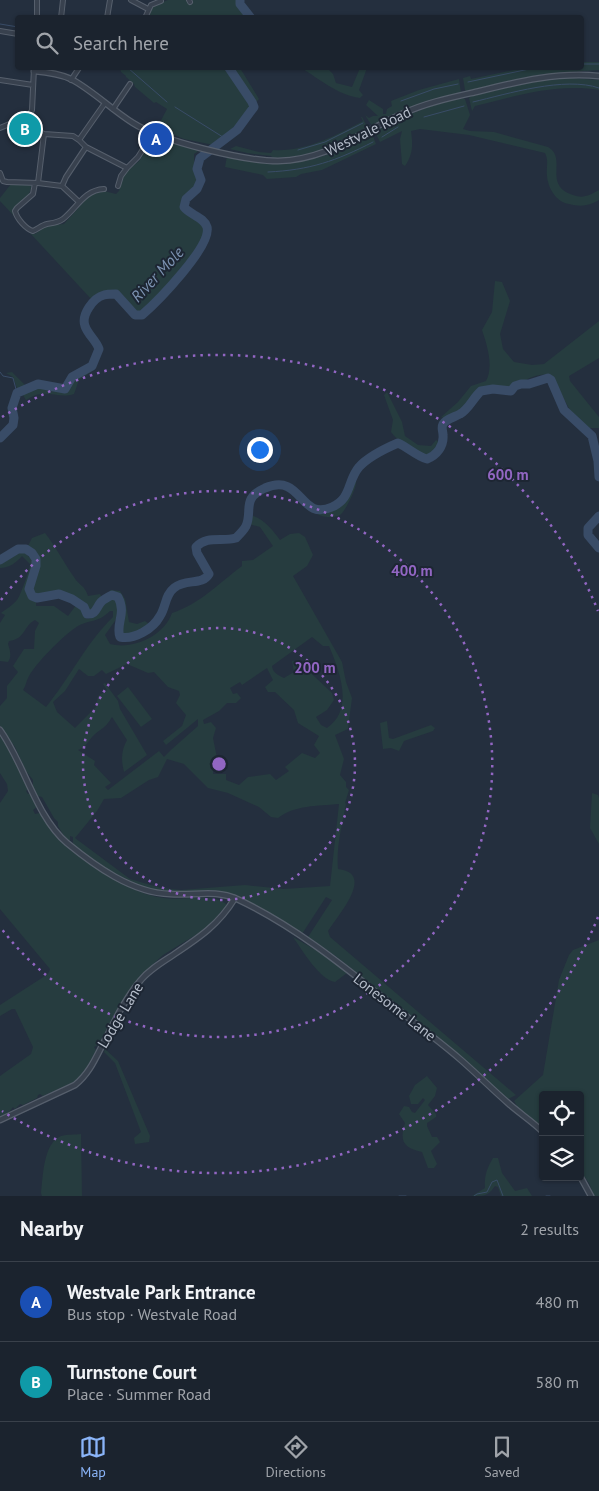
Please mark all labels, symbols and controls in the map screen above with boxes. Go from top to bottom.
search box [15,15,584,70]
icon: search [33,29,61,57]
text: Search here [73,31,169,55]
street label: Westvale Road [322,102,414,160]
pin: B [9,110,41,148]
pin: A [140,120,172,158]
water label: River Mole [126,242,188,306]
your location [247,437,273,463]
text: 600 m [487,465,529,484]
text: 400 m [391,561,433,580]
text: 200 m [294,658,336,677]
centre of rings [210,755,228,773]
street label: Lonesome Lane [350,969,440,1045]
street label: Lodge Lane [93,979,147,1051]
map controls [539,1091,584,1181]
button: locate [539,1091,584,1136]
button: layers [539,1136,584,1181]
text: Nearby [20,1215,83,1242]
text: 2 results [520,1219,579,1239]
text: Westvale Park Entrance [67,1280,256,1304]
text: A [31,1292,41,1312]
text: 480 m [536,1292,579,1312]
text: Bus stop · Westvale Road [67,1304,237,1324]
text: Turnstone Court [67,1360,197,1384]
text: B [31,1372,41,1392]
text: 580 m [536,1372,579,1392]
text: Place · Summer Road [67,1384,211,1404]
tab: Map [79,1433,107,1481]
tab: Directions [265,1433,326,1481]
tab: Saved [484,1433,520,1481]

